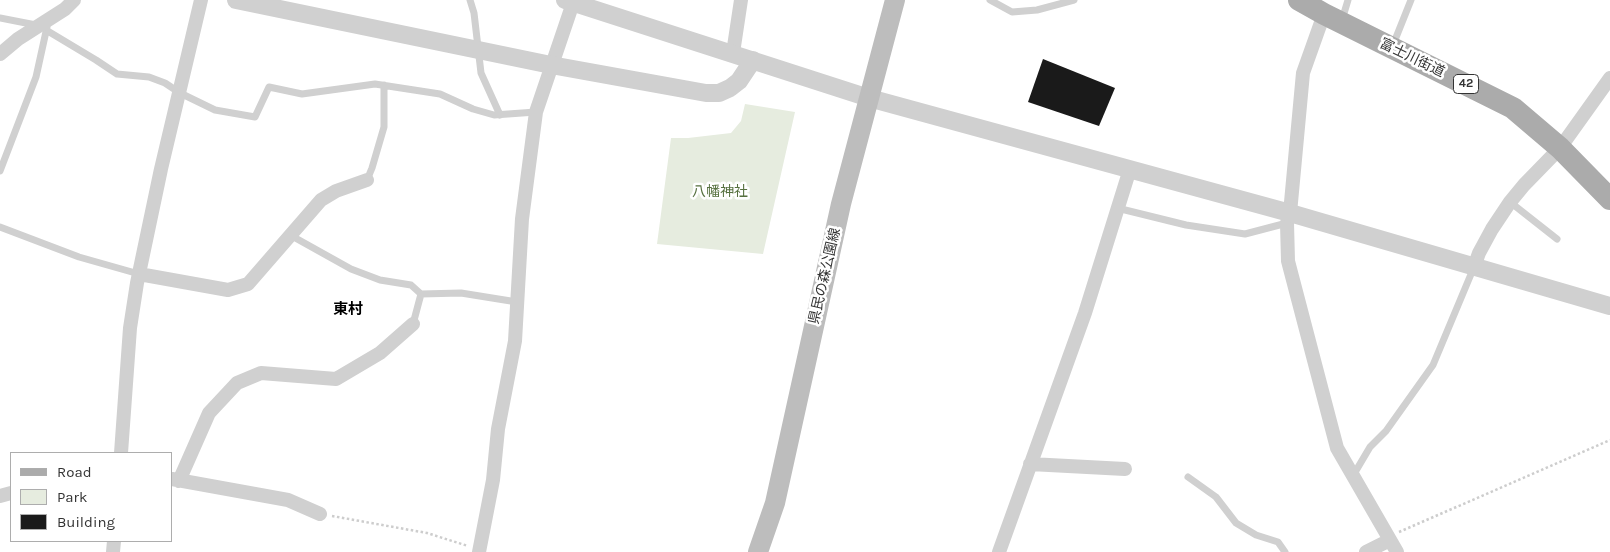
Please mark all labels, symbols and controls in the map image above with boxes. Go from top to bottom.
street label: 富士川街道 [1377,35,1447,81]
road number: 42 [1454,74,1478,94]
park label: 八幡神社 [692,184,748,200]
street label: 県民の森公園線 [806,226,844,326]
district label: 東村 [333,301,363,319]
legend [10,452,172,542]
text: Road [57,463,92,481]
text: Park [57,488,87,506]
text: Building [57,513,115,531]

